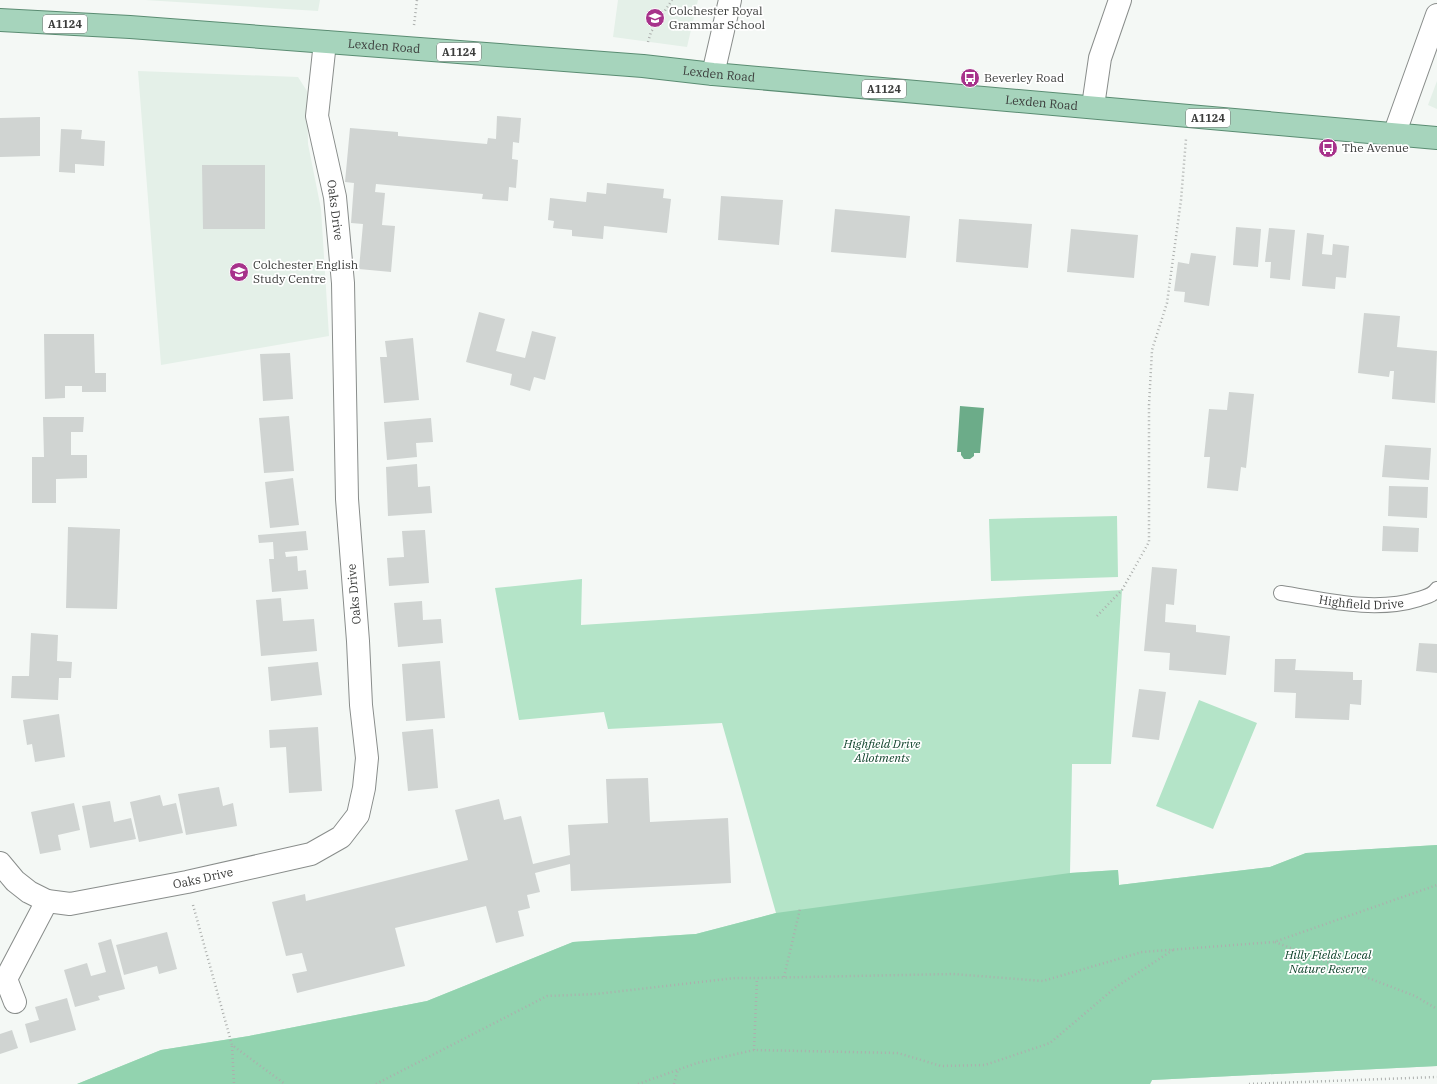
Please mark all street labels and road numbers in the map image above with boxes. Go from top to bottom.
road number: A1124 [43,15,87,33]
street label: Lexden Road [347,36,421,56]
road number: A1124 [437,43,481,61]
street label: Lexden Road [682,63,756,85]
road number: A1124 [862,80,906,98]
street label: Lexden Road [1005,92,1079,113]
road number: A1124 [1186,109,1230,127]
street label: Oaks Drive [324,179,347,241]
street label: Oaks Drive [343,563,364,625]
street label: Highfield Drive [1318,592,1405,612]
street label: Oaks Drive [172,864,234,892]

